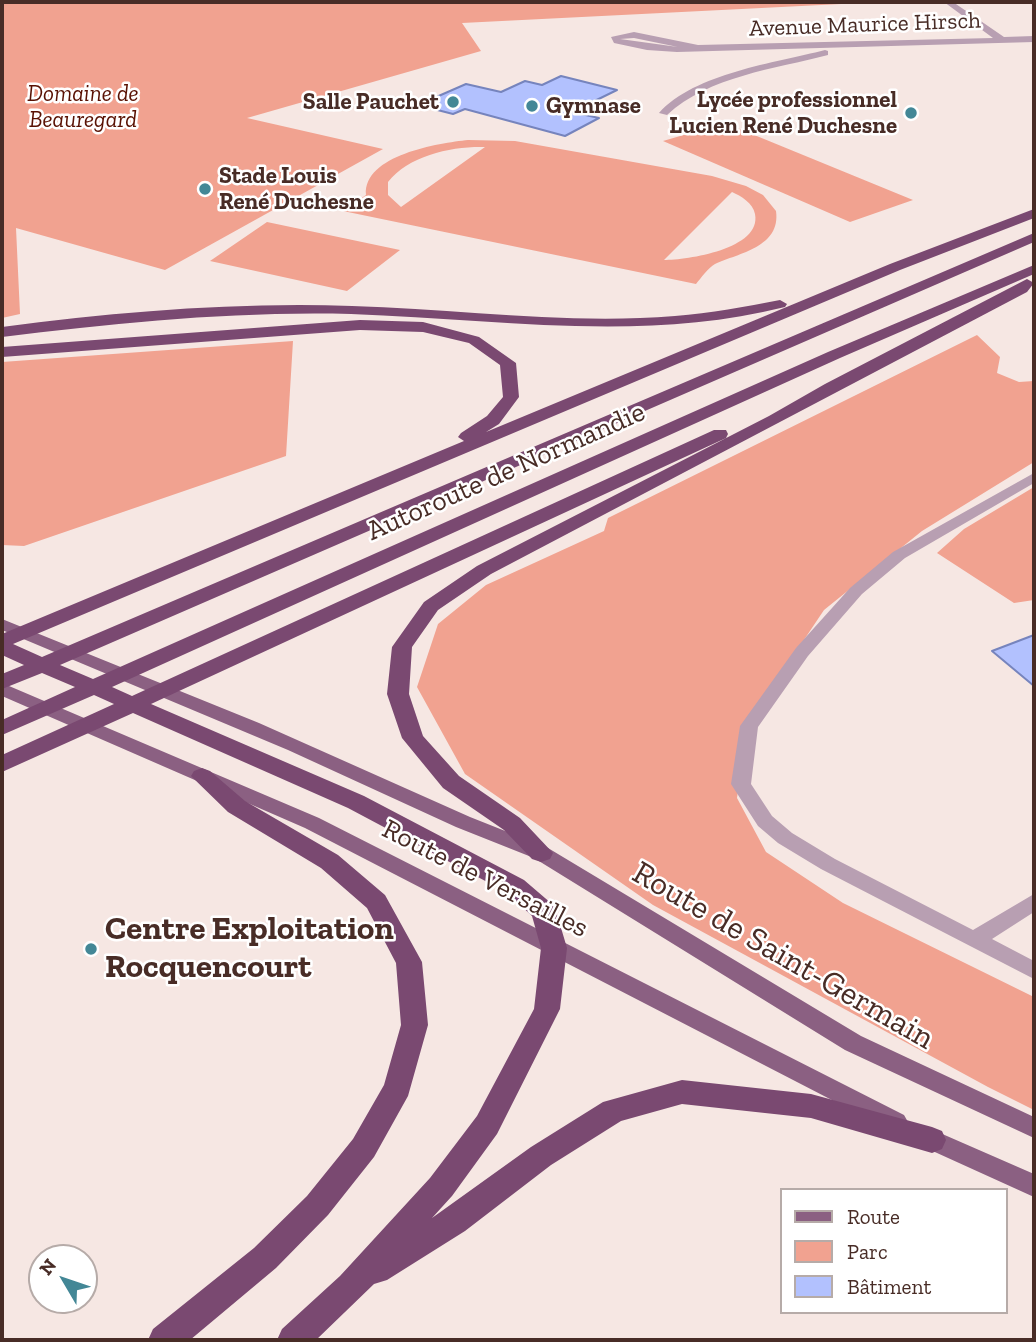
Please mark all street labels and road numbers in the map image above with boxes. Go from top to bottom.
street label: Avenue Maurice Hirsch [749,7,981,43]
street label: Autoroute de Normandie [362,395,650,549]
street label: Route de Versailles [376,813,594,945]
street label: Route de Saint-Germain [625,853,941,1059]

